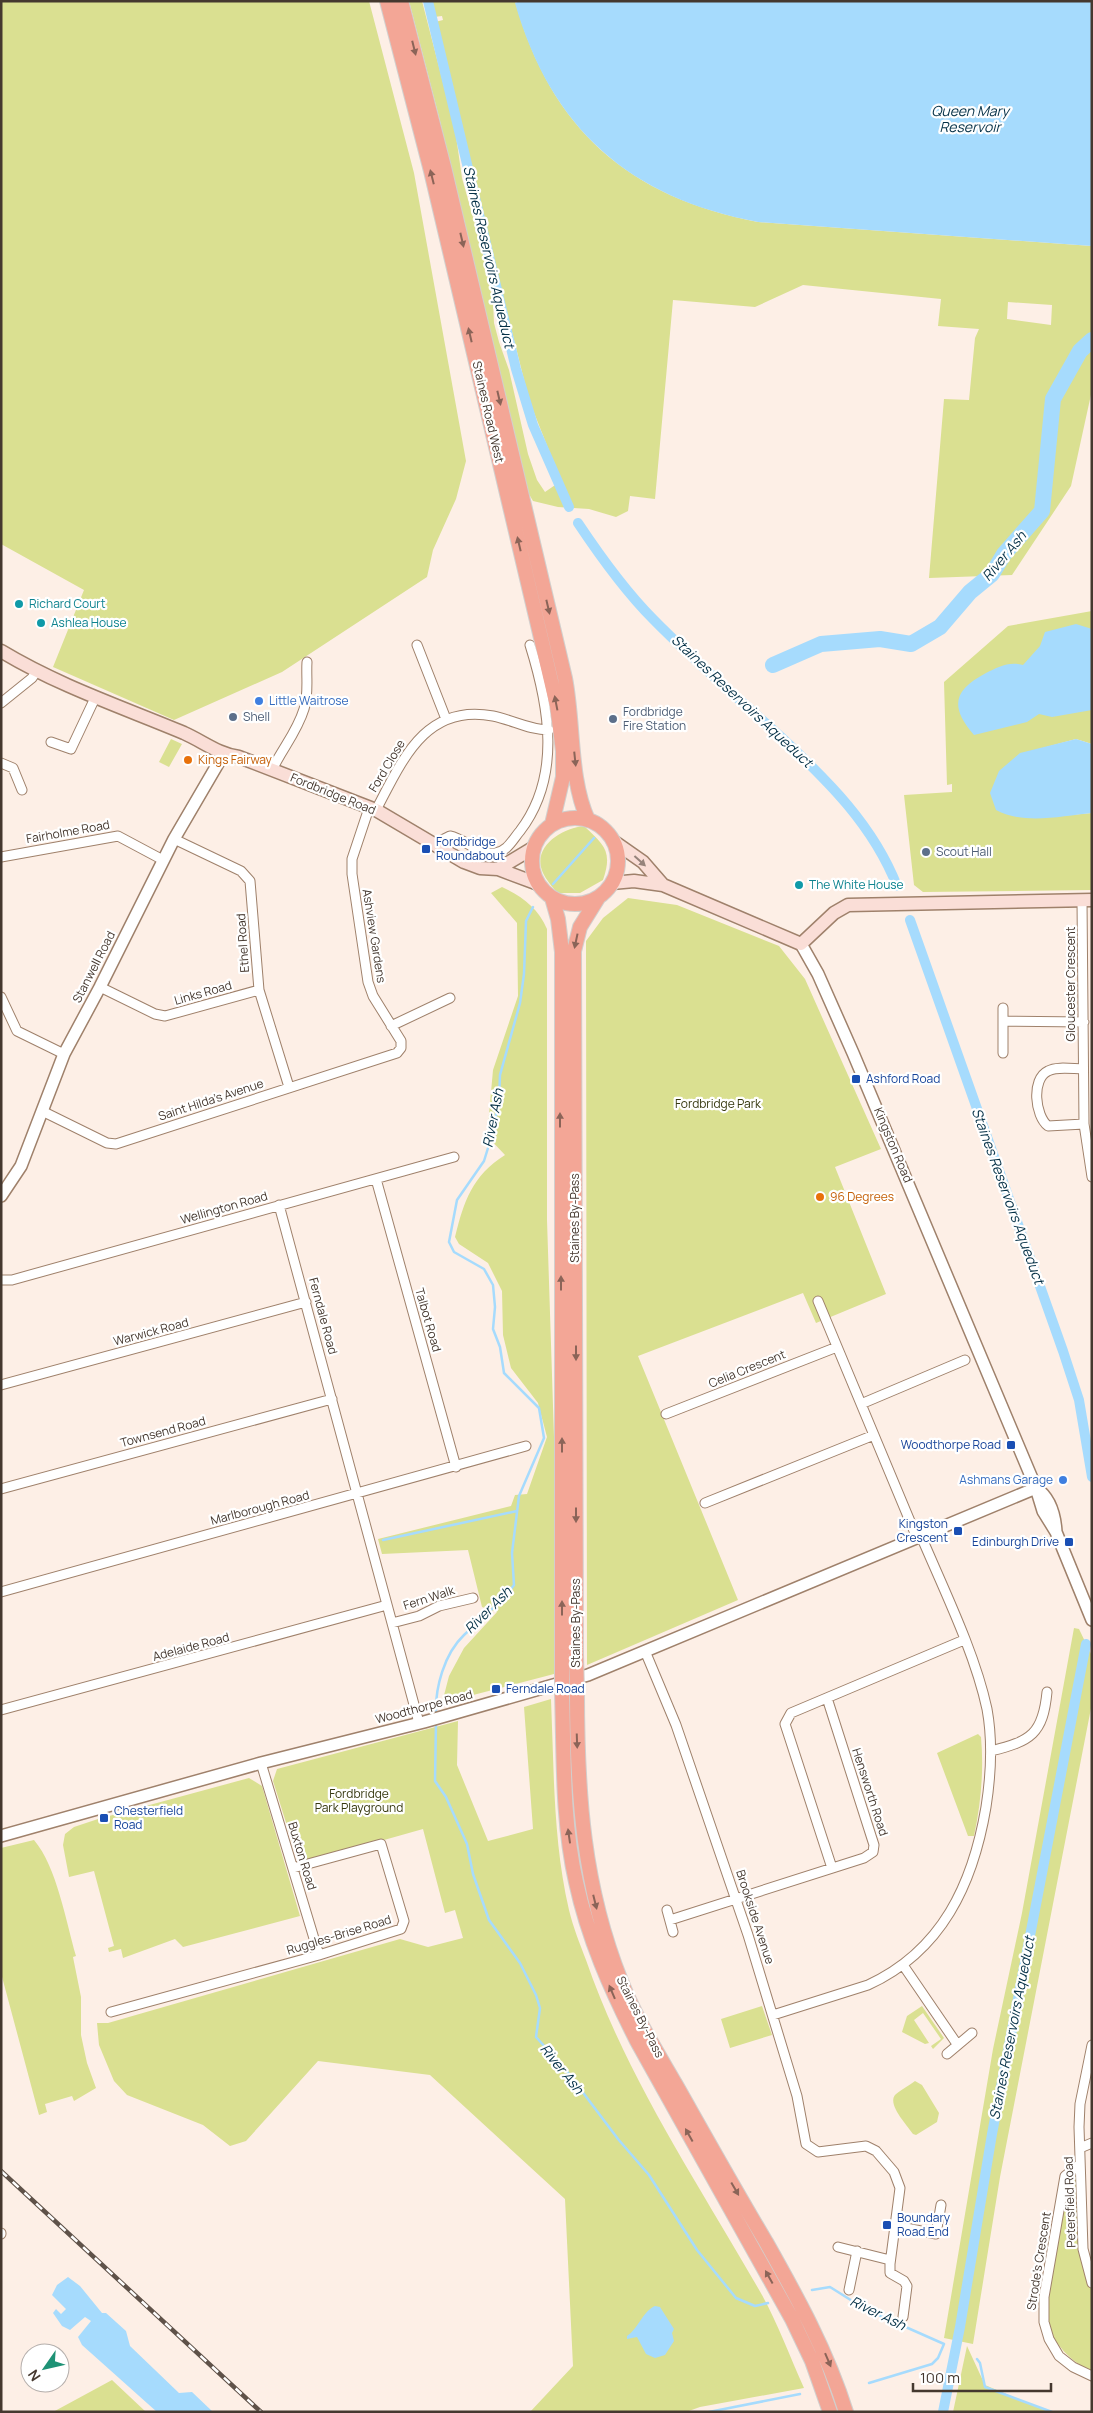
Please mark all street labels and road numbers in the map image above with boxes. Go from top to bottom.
street label: Staines Road West [469,359,509,465]
street label: Ford Close [364,736,409,795]
street label: Fordbridge Road [288,769,378,818]
street label: Fairholme Road [25,816,111,847]
street label: Ashview Gardens [359,888,390,984]
street label: Ethel Road [232,913,253,973]
street label: Gloucester Crescent [1062,926,1079,1041]
street label: Stanwell Road [68,928,119,1006]
street label: Links Road [172,976,234,1009]
street label: Saint Hilda's Avenue [156,1074,266,1125]
street label: Kingston Road [870,1105,917,1185]
street label: Staines By-Pass [566,1173,583,1263]
street label: Wellington Road [178,1187,269,1228]
street label: Ferndale Road [305,1276,342,1356]
street label: Talbot Road [411,1286,446,1354]
street label: Warwick Road [111,1313,190,1350]
street label: Celia Crescent [706,1345,788,1392]
street label: Townsend Road [118,1412,207,1451]
street label: Marlborough Road [209,1486,311,1529]
street label: Staines By-Pass [567,1578,584,1668]
street label: Fern Walk [401,1581,458,1614]
street label: Adelaide Road [151,1628,231,1665]
street label: Woodthorpe Road [373,1685,474,1728]
street label: Hensworth Road [848,1746,893,1838]
street label: Buxton Road [284,1820,321,1892]
street label: Brookside Avenue [732,1867,779,1966]
street label: Ruggles-Brise Road [284,1911,393,1959]
street label: Staines By-Pass [613,1973,668,2060]
street label: Petersfield Road [1059,2156,1080,2248]
street label: Strode's Crescent [1022,2210,1055,2311]

